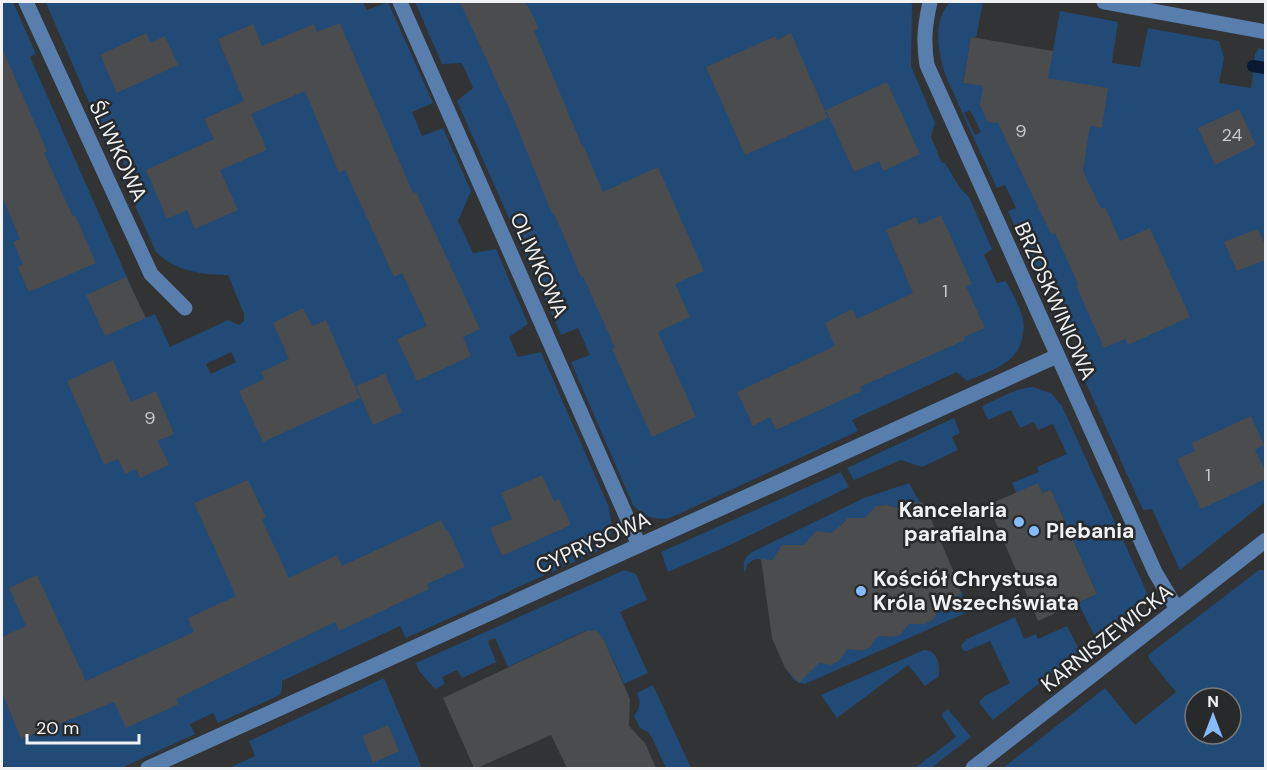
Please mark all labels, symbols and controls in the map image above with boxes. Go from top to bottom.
street label: ŚLIWKOWA [82,96,154,206]
house number: 9 [1015,119,1027,143]
house number: 24 [1222,123,1243,147]
street label: OLIWKOWA [503,208,575,322]
street label: BRZOSKWINIOWA [1008,218,1102,384]
house number: 1 [942,279,948,303]
house number: 9 [144,406,156,430]
house number: 1 [1205,463,1211,487]
place label: Kancelaria parafialna [899,496,1007,548]
street label: CYPRYSOWA [531,505,655,581]
marker: Kancelaria parafialna [1012,515,1026,529]
place label: Plebania [1046,517,1134,545]
marker: Plebania [1027,524,1041,538]
place label: Kościół Chrystusa Króla Wszechświata [873,565,1079,617]
street label: KARNISZEWICKA [1035,578,1179,698]
marker: Kościół Chrystusa Króla Wszechświata [854,584,868,598]
north arrow [1183,686,1243,746]
text: N [1207,691,1219,712]
scale bar [27,707,140,745]
text: 20 m [36,716,79,740]

